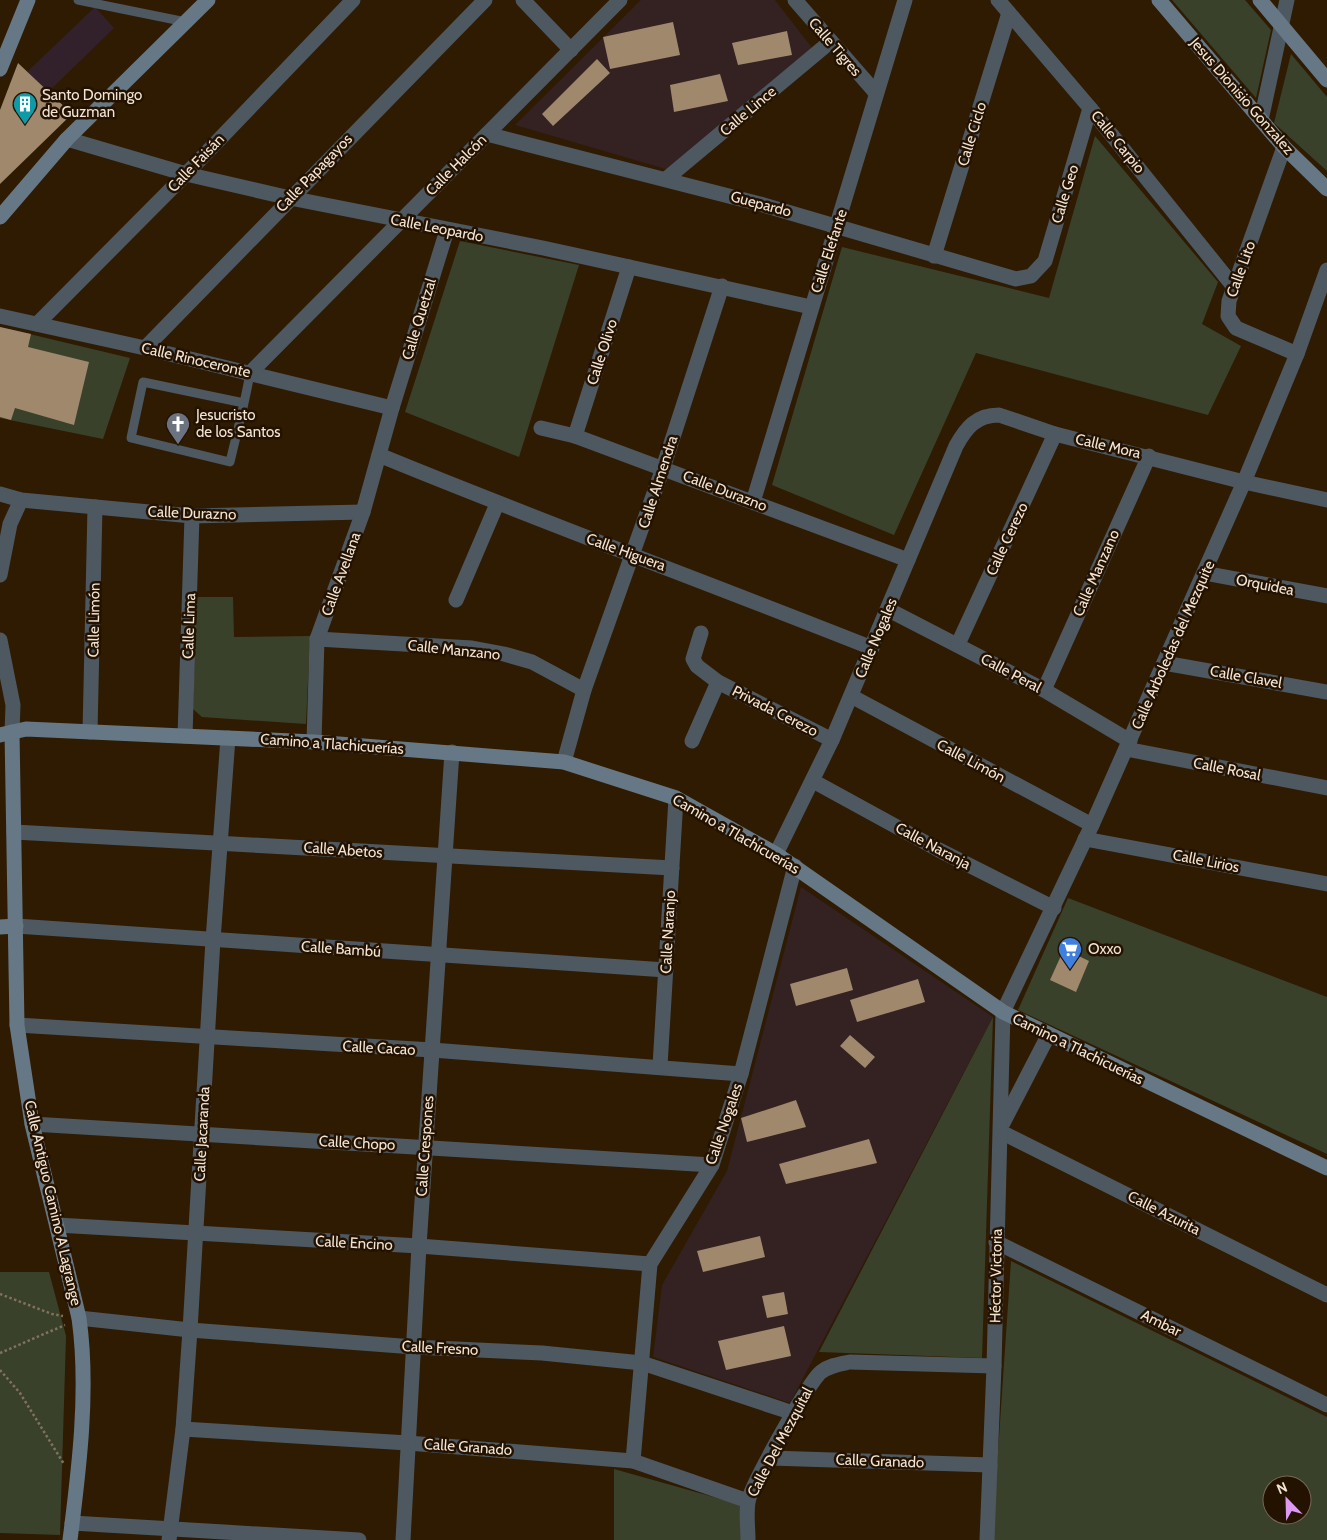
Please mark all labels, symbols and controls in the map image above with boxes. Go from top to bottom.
street label: Calle Tigres [805,14,865,80]
street label: Jesus Dionisio Gonzalez [1186,33,1298,158]
street label: Calle Lince [716,82,780,140]
place label: Santo Domingo de Guzman [42,86,142,121]
building icon: Santo Domingo de Guzman [12,91,38,125]
street label: Calle Ciclo [954,100,990,168]
street label: Calle Carpio [1087,107,1149,177]
street label: Calle Faisán [164,130,228,196]
street label: Calle Papagayos [272,130,356,216]
street label: Calle Halcón [422,131,490,199]
street label: Calle Geo [1048,162,1082,226]
street label: Guepardo [729,187,793,221]
street label: Calle Elefante [807,207,851,295]
street label: Calle Leopardo [389,210,485,246]
street label: Calle Lito [1223,238,1259,300]
street label: Calle Quetzal [398,276,440,362]
street label: Calle Olivo [583,317,621,387]
street label: Calle Rinoceronte [140,339,253,381]
place label: Jesucristo de los Santos [195,406,280,441]
church icon: Jesucristo de los Santos [165,411,191,445]
street label: Calle Mora [1074,430,1143,462]
street label: Calle Almendra [635,433,682,531]
street label: Calle Durazno [680,467,770,515]
street label: Calle Cerezo [982,500,1032,578]
street label: Calle Durazno [147,502,237,524]
street label: Calle Manzano [1069,527,1123,619]
street label: Calle Avellana [317,529,365,618]
street label: Calle Higuera [584,529,669,575]
street label: Calle Arboledas del Mezquite [1128,558,1219,732]
street label: Orquidea [1235,571,1296,600]
street label: Calle Limón [84,582,104,658]
street label: Calle Lima [179,592,199,659]
street label: Calle Nogales [851,595,901,681]
street label: Calle Manzano [407,636,501,664]
street label: Calle Peral [978,650,1045,697]
street label: Calle Clavel [1209,662,1284,692]
street label: Privada Cerezo [729,682,821,740]
street label: Camino a Tlachicuerías [260,730,404,758]
street label: Calle Limón [934,735,1008,787]
street label: Calle Rosal [1192,754,1263,784]
street label: Camino a Tlachicuerías [669,790,803,878]
street label: Calle Naranja [892,819,974,874]
street label: Calle Abetos [303,838,383,862]
street label: Calle Lirios [1171,846,1241,876]
street label: Calle Naranjo [657,890,679,974]
supermarket icon: Oxxo [1057,936,1083,970]
street label: Calle Bambú [300,937,382,961]
place label: Oxxo [1088,940,1122,958]
street label: Camino a Tlachicuerías [1009,1009,1147,1089]
street label: Calle Cacao [342,1037,416,1059]
street label: Calle Nogales [702,1081,746,1167]
street label: Calle Jacaranda [191,1085,214,1182]
street label: Calle Crespones [413,1095,437,1197]
street label: Calle Antiguo Camino A Lagrange [21,1099,85,1308]
street label: Calle Chopo [318,1132,396,1154]
street label: Calle Azurita [1125,1187,1204,1239]
street label: Héctor Victoria [986,1228,1006,1323]
street label: Calle Encino [315,1232,393,1254]
street label: Ambar [1138,1306,1184,1341]
street label: Calle Fresno [401,1337,479,1359]
street label: Calle Del Mezquital [743,1384,817,1500]
street label: Calle Granado [423,1435,513,1459]
street label: Calle Granado [835,1450,925,1472]
north arrow [1262,1475,1312,1525]
text: N [1274,1478,1290,1498]

